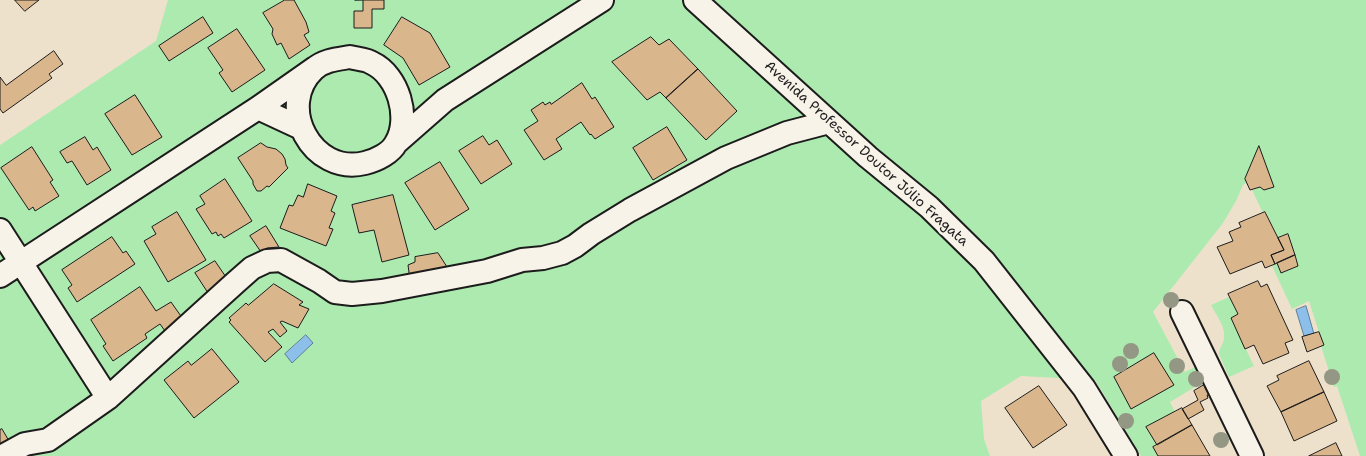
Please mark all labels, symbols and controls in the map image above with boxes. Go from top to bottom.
street label: Avenida Professor Doutor Júlio Fragata [761,58,971,250]

